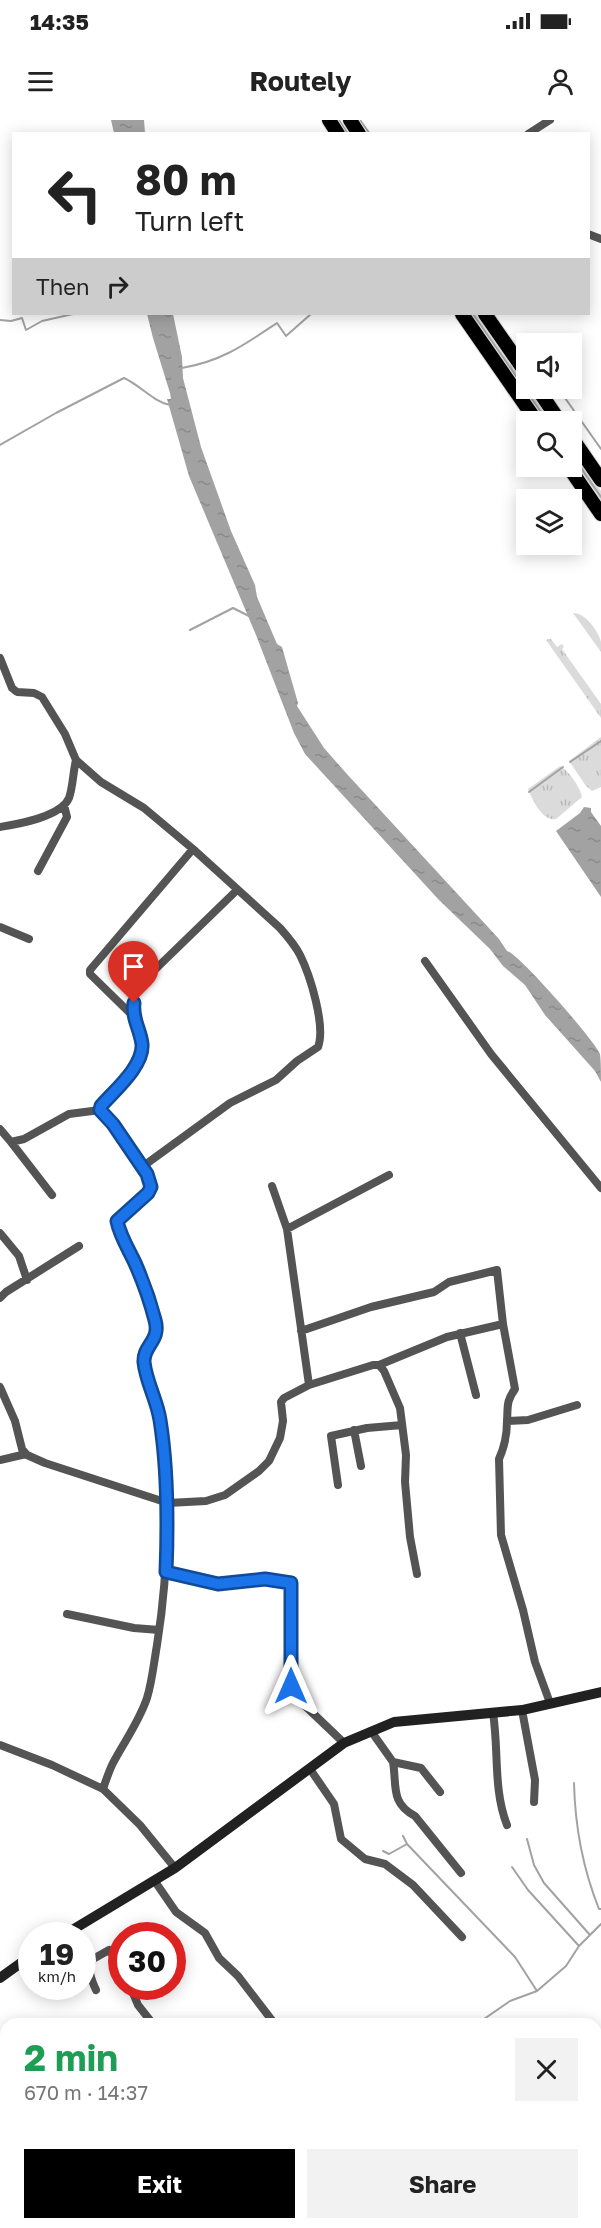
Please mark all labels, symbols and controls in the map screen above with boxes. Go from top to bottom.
text: 14:35 [30,8,89,35]
icon: menu [24,65,57,98]
text: Routely [249,65,352,97]
icon: person [544,65,577,98]
text: 80 m [135,154,236,204]
icon: left [36,156,114,234]
text: Turn left [135,205,244,237]
icon: right [101,270,134,303]
text: Then [36,273,89,300]
map controls [516,333,582,555]
button: sound [516,333,582,399]
button: search [516,411,582,477]
button: layers [516,489,582,555]
pin [108,941,159,1003]
icon: arrive [117,950,150,983]
position arrow [259,1654,323,1718]
speed limit sign: 30 [108,1922,186,2000]
text: 19 [40,1936,74,1972]
text: km/h [38,1967,76,1985]
text: 2 min [24,2036,118,2079]
button: close [515,2038,578,2101]
text: 670 m · 14:37 [24,2080,148,2104]
button: Exit [24,2149,295,2218]
button: Share [307,2149,578,2218]

